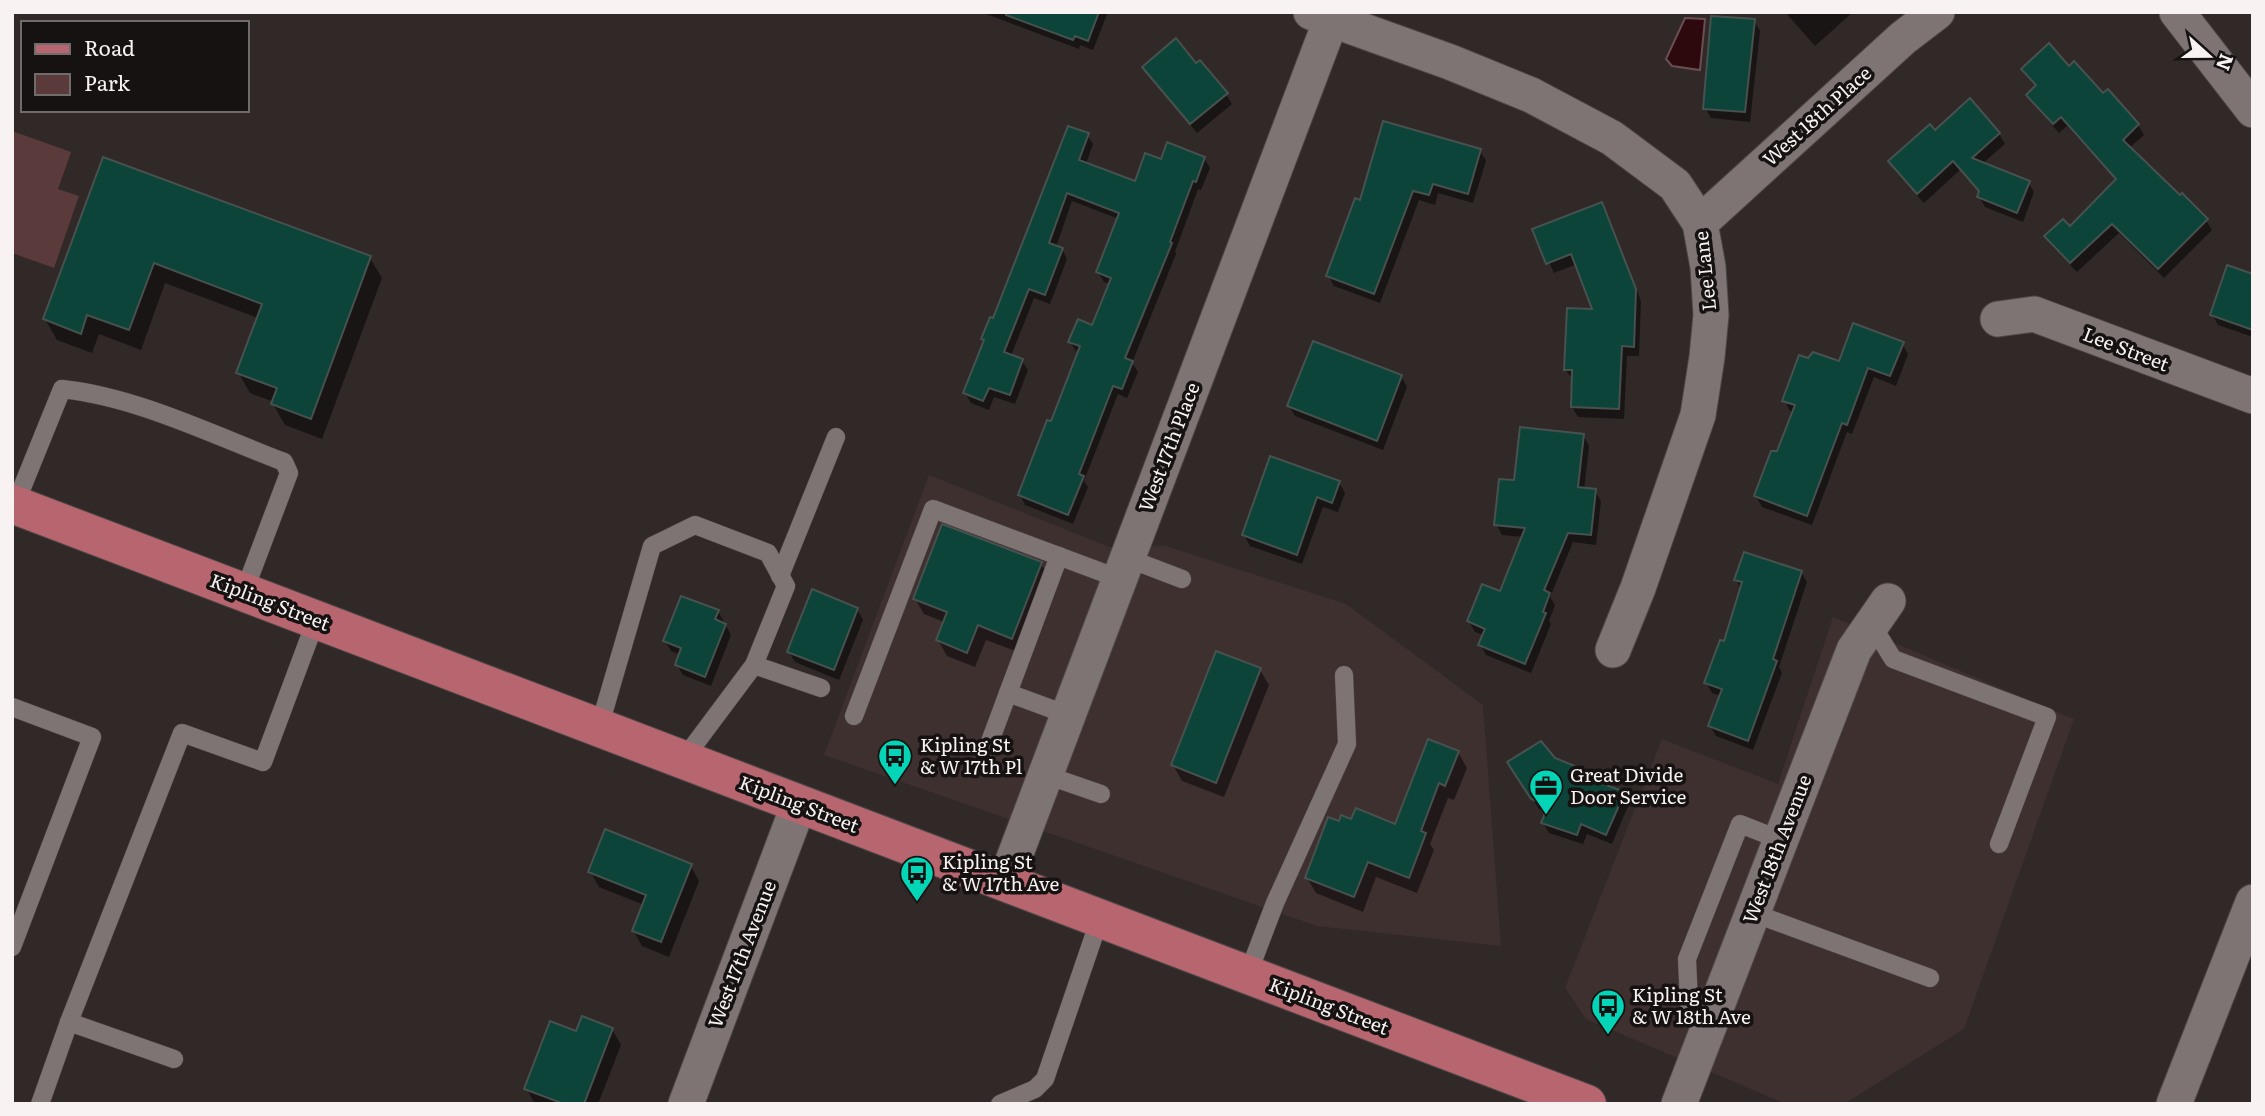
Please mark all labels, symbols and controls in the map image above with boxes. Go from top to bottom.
legend [21,21,248,112]
north arrow [2174,21,2244,91]
text: Road [84,31,135,62]
text: N [2210,50,2242,75]
street label: West 18th Place [1756,59,1877,172]
text: Park [84,66,130,97]
street label: Lee Lane [1686,230,1722,312]
street label: Lee Street [2079,319,2174,377]
street label: West 17th Place [1131,378,1206,515]
street label: Kipling Street [206,565,335,637]
place label: Kipling St & W 17th Pl [920,730,1022,780]
bus stop icon: Kipling St & W 17th Pl [876,737,914,786]
place label: Great Divide Door Service [1570,760,1686,810]
street label: Kipling Street [735,767,864,839]
office icon: Great Divide Door Service [1527,767,1565,816]
street label: West 18th Avenue [1735,770,1817,927]
place label: Kipling St & W 17th Ave [942,847,1060,897]
bus stop icon: Kipling St & W 17th Ave [898,854,936,903]
street label: West 17th Avenue [700,876,782,1032]
street label: Kipling Street [1265,969,1394,1041]
place label: Kipling St & W 18th Ave [1632,980,1751,1030]
bus stop icon: Kipling St & W 18th Ave [1589,987,1627,1036]

